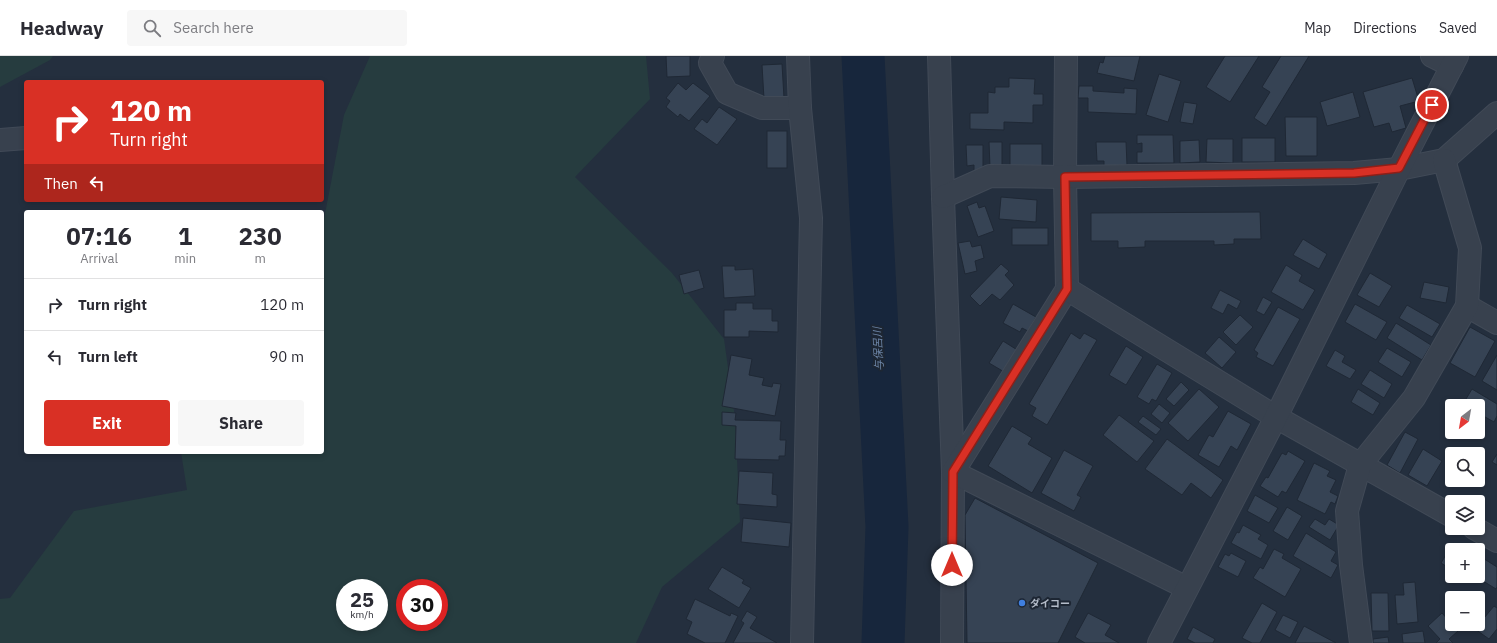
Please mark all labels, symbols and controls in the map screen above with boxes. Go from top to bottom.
search box [127,10,407,46]
text: Headway [20,16,103,40]
icon: search [141,17,163,39]
text: Search here [173,18,254,37]
text: Map [1304,19,1331,37]
text: Directions [1353,19,1417,37]
text: Saved [1439,19,1477,37]
pin [1415,88,1449,122]
text: 120 m [110,92,192,129]
icon: arrive [1421,94,1443,116]
icon: right [44,96,96,148]
text: Turn right [110,128,188,151]
icon: left [86,172,108,194]
text: Then [44,174,78,193]
text: 07:16 [66,220,132,252]
text: 1 [178,220,192,252]
text: 230 [238,220,282,252]
text: Arrival [80,250,118,267]
text: min [174,250,196,267]
text: m [254,250,266,267]
icon: right [44,294,66,316]
text: Turn right [78,295,147,314]
text: 120 m [260,295,304,314]
water label: 与保呂川 [870,326,886,371]
icon: left [44,346,66,368]
text: Turn left [78,347,138,366]
text: 90 m [269,347,304,366]
north arrow [1445,399,1485,439]
map controls [1445,399,1485,631]
button: Exit [44,400,170,446]
button: Share [178,400,304,446]
button: search [1445,447,1485,487]
button: layers [1445,495,1485,535]
button: + [1445,543,1485,583]
position arrow [931,544,973,586]
speed limit sign: 30 [396,579,448,631]
text: 25 [350,586,374,613]
button: − [1445,591,1485,631]
place label: ダイコー [1030,597,1070,610]
marker: ダイコー [1017,598,1027,608]
text: km/h [350,608,374,621]

